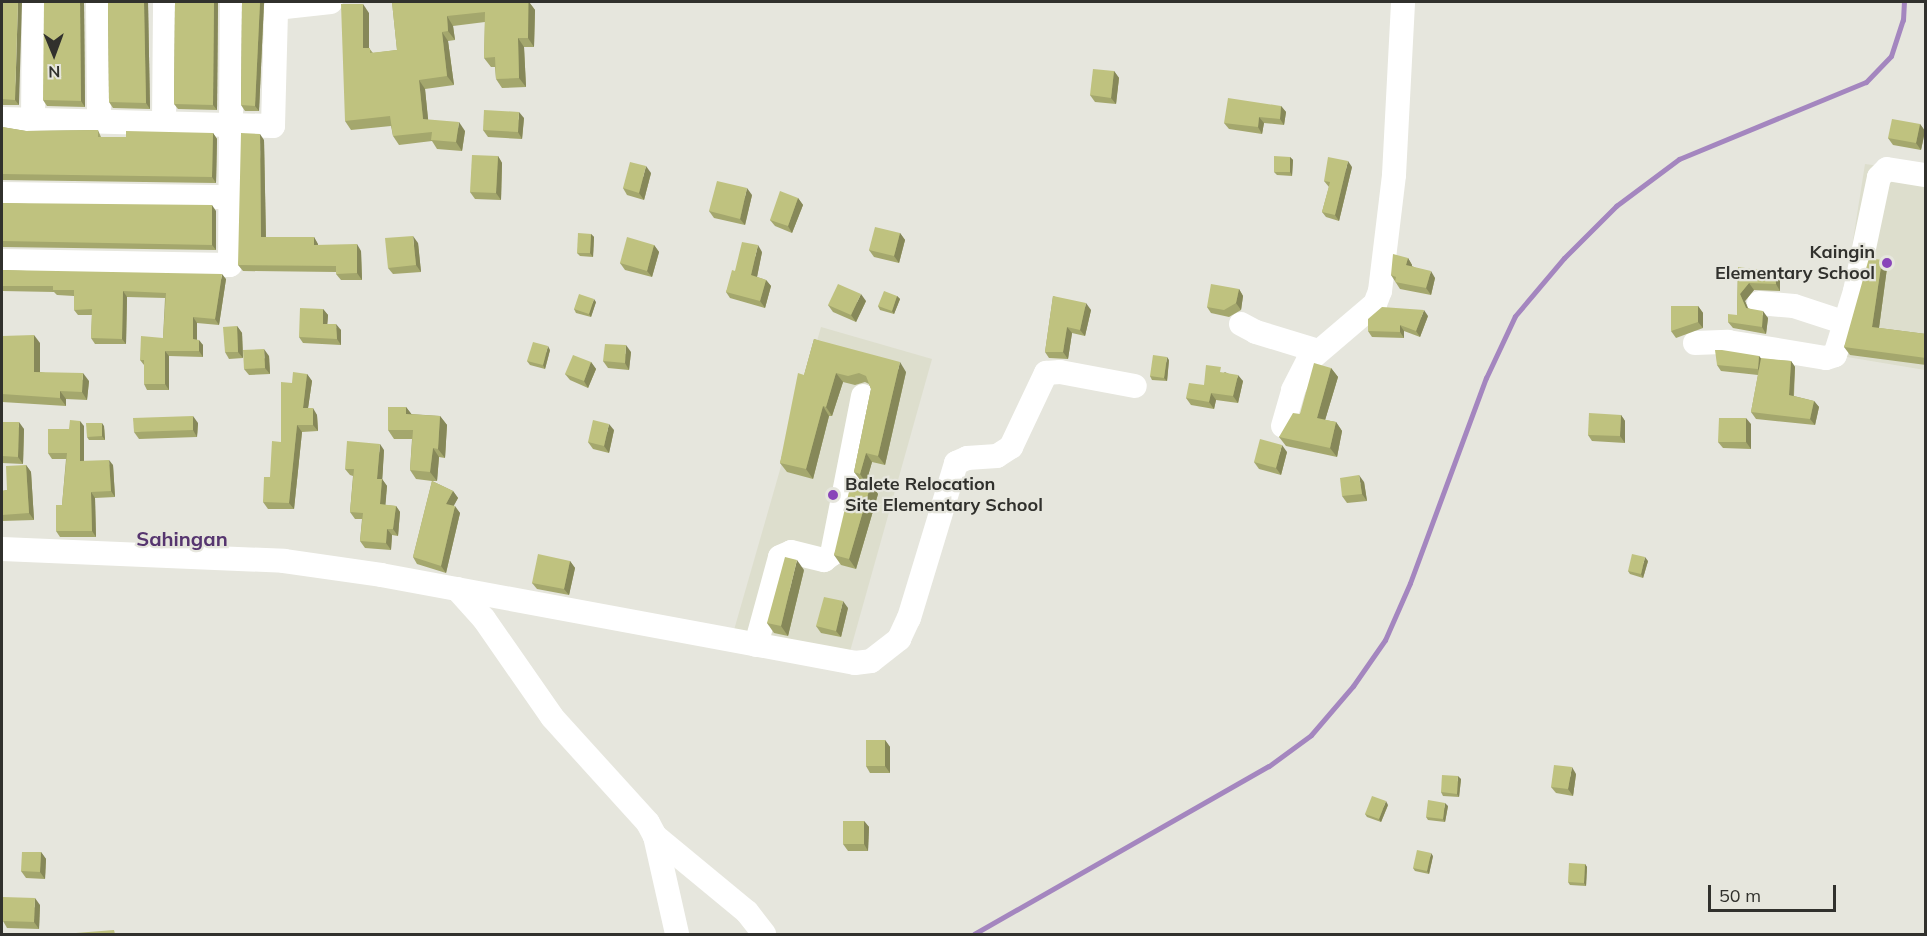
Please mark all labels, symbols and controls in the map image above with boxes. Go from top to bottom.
north arrow [24,24,84,84]
text: N [48,62,61,82]
place label: Kaingin Elementary School [1715,242,1875,284]
marker: Kaingin Elementary School [1880,256,1894,270]
place label: Balete Relocation Site Elementary School [845,474,1043,516]
marker: Balete Relocation Site Elementary School [826,488,840,502]
district label: Sahingan [136,526,228,550]
scale bar [1711,873,1838,911]
text: 50 m [1719,884,1761,907]

